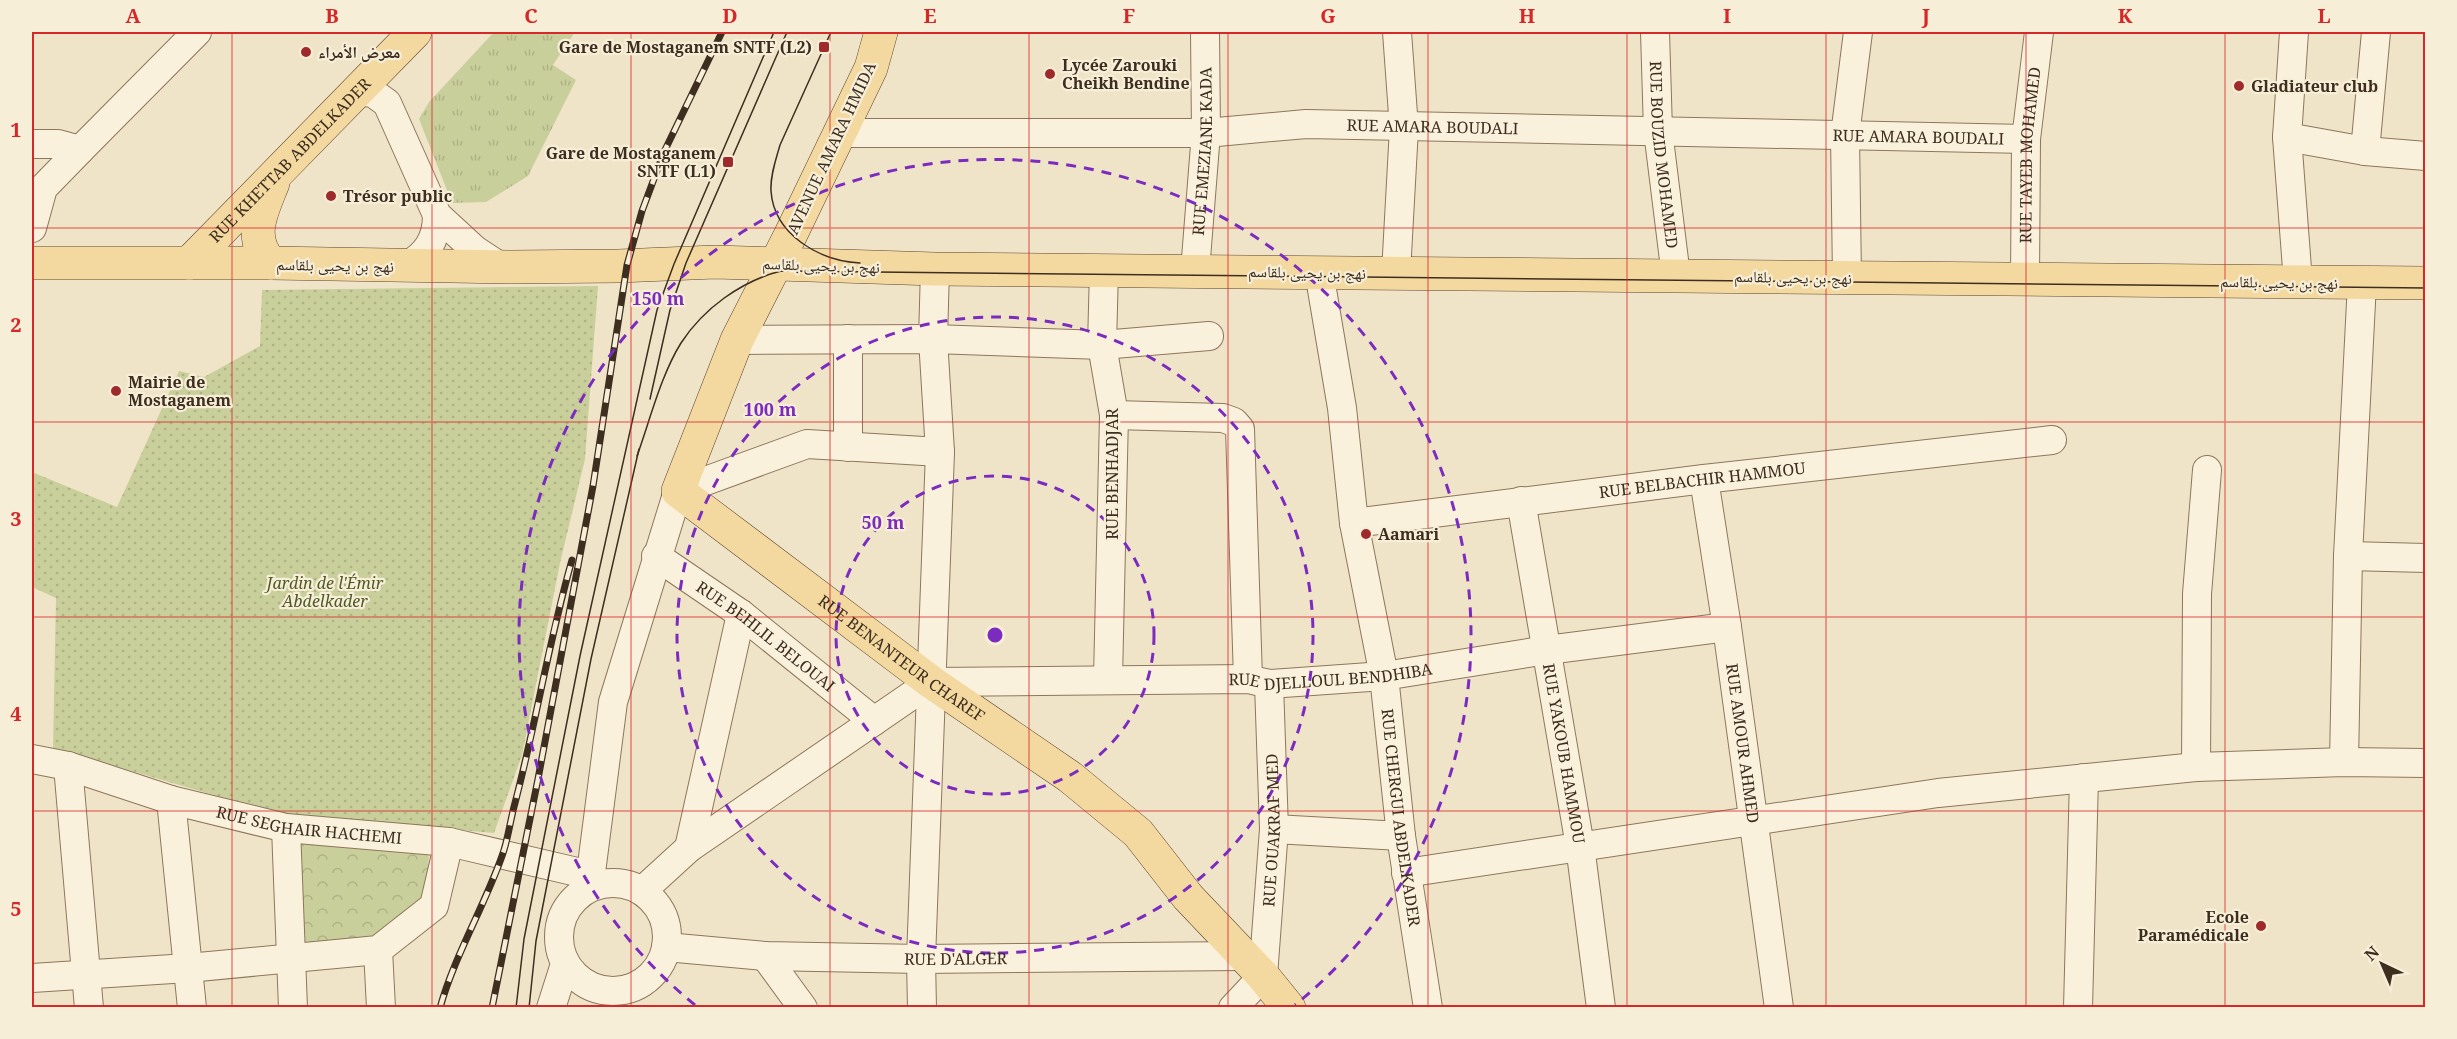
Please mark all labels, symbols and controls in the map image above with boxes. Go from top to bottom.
text: A [125,2,141,29]
text: B [325,2,339,29]
text: C [524,2,538,29]
text: D [722,2,738,29]
text: E [923,2,937,29]
text: F [1123,2,1135,29]
text: G [1320,2,1336,29]
text: H [1519,2,1535,29]
text: I [1723,2,1731,29]
text: J [1921,2,1930,29]
text: K [2118,2,2133,29]
text: L [2317,2,2331,29]
place label: Gare de Mostaganem SNTF (L2) [559,36,812,58]
marker: Gare de Mostaganem SNTF (L2) [817,40,831,54]
place label: معرض الأمراء [318,41,400,63]
marker: معرض الأمراء [299,45,313,59]
place label: Lycée Zarouki Cheikh Bendine [1062,54,1190,94]
street label: AVENUE AMARA HMIDA [781,57,881,238]
street label: RUE BOUZID MOHAMED [1645,60,1683,250]
street label: RUE EMEZIANE KADA [1187,66,1217,236]
street label: RUE TAYEB MOHAMED [2014,66,2046,244]
marker: Lycée Zarouki Cheikh Bendine [1043,67,1057,81]
street label: RUE KHETTAB ABDELKADER [204,73,376,247]
place label: Gladiateur club [2251,75,2378,97]
marker: Gladiateur club [2232,79,2246,93]
street label: RUE AMARA BOUDALI [1346,114,1519,139]
text: 1 [10,116,22,143]
street label: RUE AMARA BOUDALI [1832,124,2005,150]
place label: Gare de Mostaganem SNTF (L1) [546,142,716,182]
marker: Gare de Mostaganem SNTF (L1) [721,155,735,169]
place label: Trésor public [343,185,452,207]
marker: Trésor public [324,189,338,203]
street label: نهج بن يحيى بلقاسم [762,252,880,278]
street label: نهج بن يحيى بلقاسم [276,253,394,277]
street label: نهج بن يحيى بلقاسم [1248,260,1366,284]
street label: نهج بن يحيى بلقاسم [1734,265,1852,289]
street label: نهج بن يحيى بلقاسم [2220,270,2338,294]
text: 150 m [632,286,685,310]
text: 2 [10,311,22,338]
place label: Mairie de Mostaganem [128,371,231,411]
marker: Mairie de Mostaganem [109,384,123,398]
text: 100 m [744,397,797,421]
street label: RUE BENHADJAR [1101,408,1123,540]
street label: RUE BELBACHIR HAMMOU [1598,457,1807,503]
text: 3 [10,505,22,532]
text: 50 m [862,510,905,534]
place label: Aamari [1378,523,1439,545]
marker: Aamari [1359,527,1373,541]
park label: Jardin de l'Émir Abdelkader [264,572,384,612]
street label: RUE BEHLIL BELOUAI [692,576,840,697]
street label: RUE BENANTEUR CHAREF [814,590,989,727]
centre of rings [985,625,1005,645]
street label: RUE DJELLOUL BENDHIBA [1228,657,1434,695]
street label: RUE YAKOUB HAMMOU [1538,662,1590,846]
street label: RUE AMOUR AHMED [1721,662,1765,824]
text: 4 [10,700,22,727]
street label: RUE CHERGUI ABDELKADER [1377,707,1426,928]
street label: RUE OUAKRAF MED [1257,753,1285,908]
street label: RUE SEGHAIR HACHEMI [214,800,403,849]
text: 5 [10,895,22,922]
place label: Ecole Paramédicale [2138,906,2249,946]
marker: Ecole Paramédicale [2254,919,2268,933]
north arrow [2352,934,2412,994]
text: N [2359,941,2384,966]
street label: RUE D'ALGER [904,947,1008,970]

